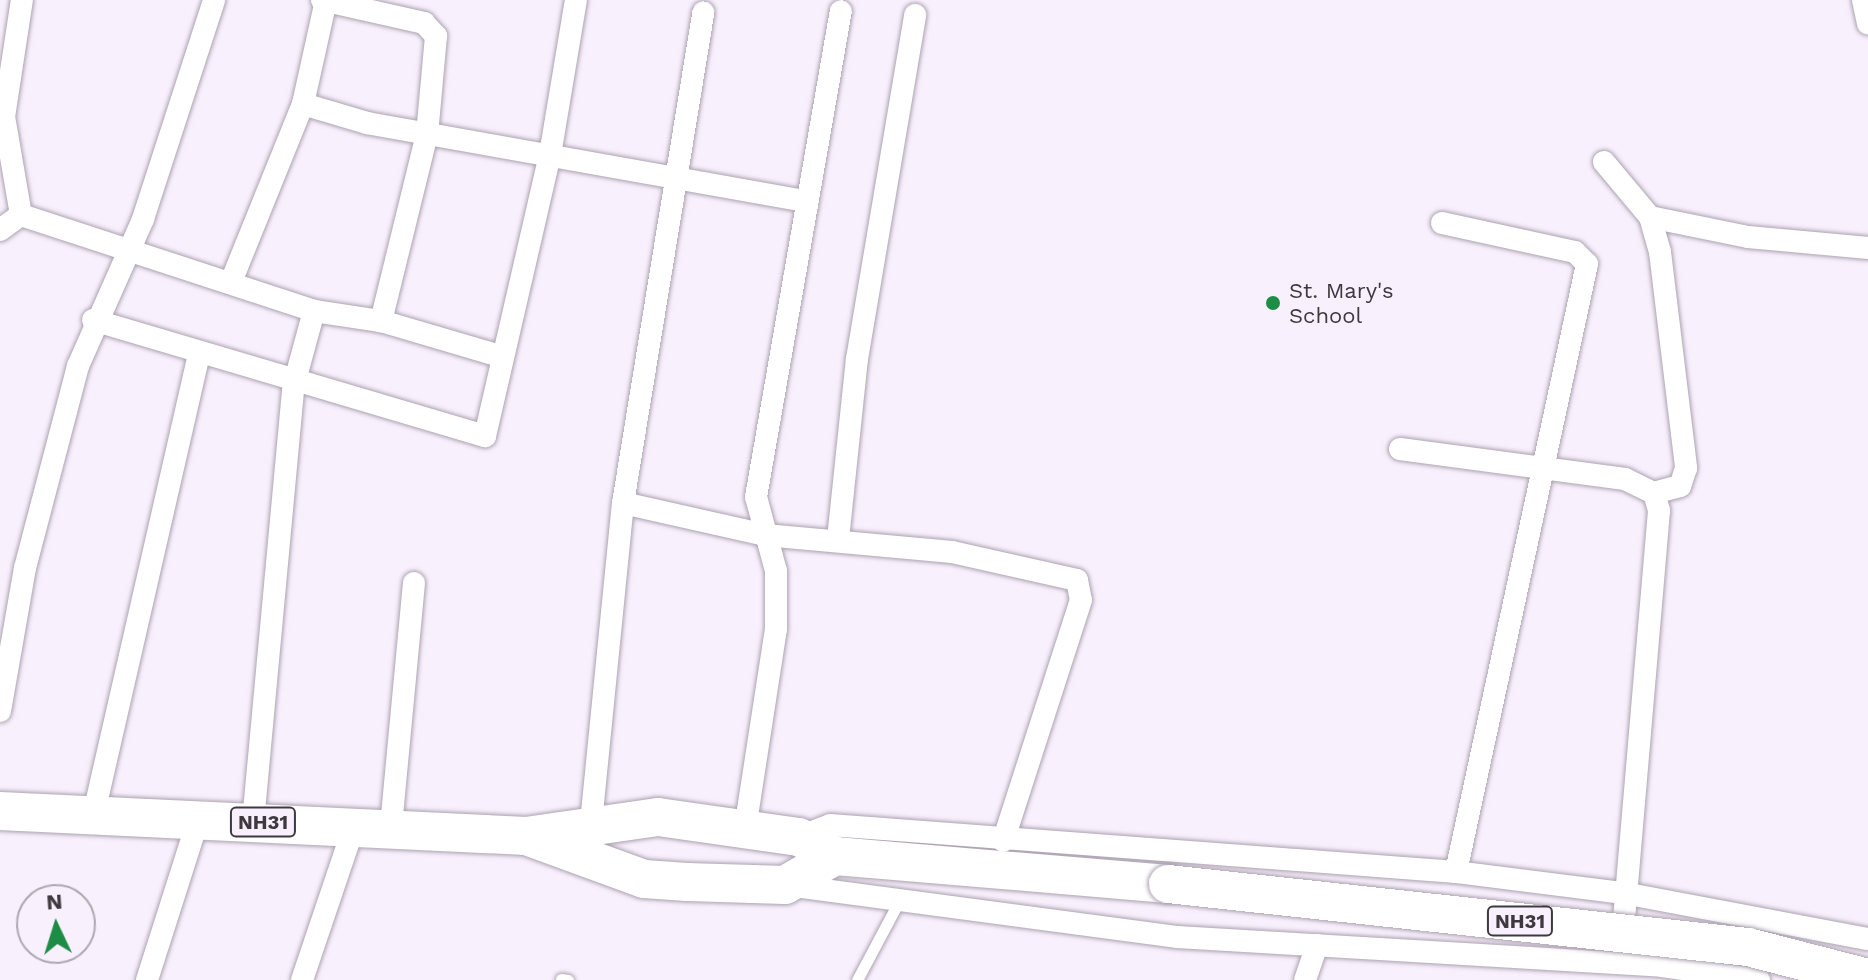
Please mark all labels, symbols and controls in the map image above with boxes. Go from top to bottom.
place label: St. Mary's School [1289,277,1394,328]
marker: St. Mary's School [1264,294,1282,312]
road number: NH31 [229,806,297,838]
north arrow [16,884,96,964]
text: N [45,889,63,915]
road number: NH31 [1486,905,1554,937]

